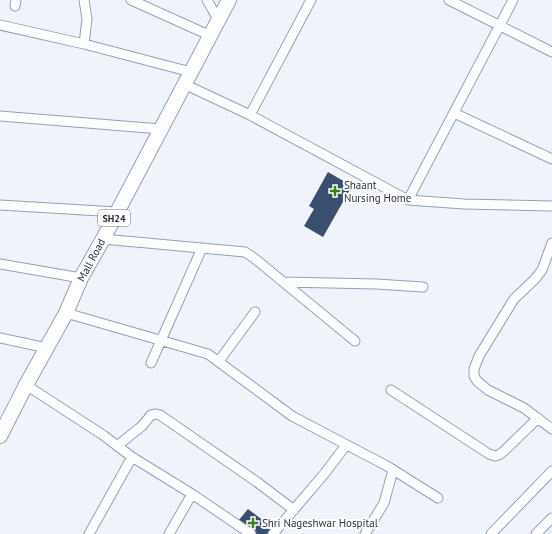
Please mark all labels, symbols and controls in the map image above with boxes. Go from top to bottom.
place label: Shaant Nursing Home [344,178,412,205]
marker: Shaant Nursing Home [329,185,341,197]
road number: SH24 [98,210,130,226]
street label: Mall Road [74,236,108,284]
place label: Shri Nageshwar Hospital [262,516,379,530]
marker: Shri Nageshwar Hospital [247,517,259,529]

